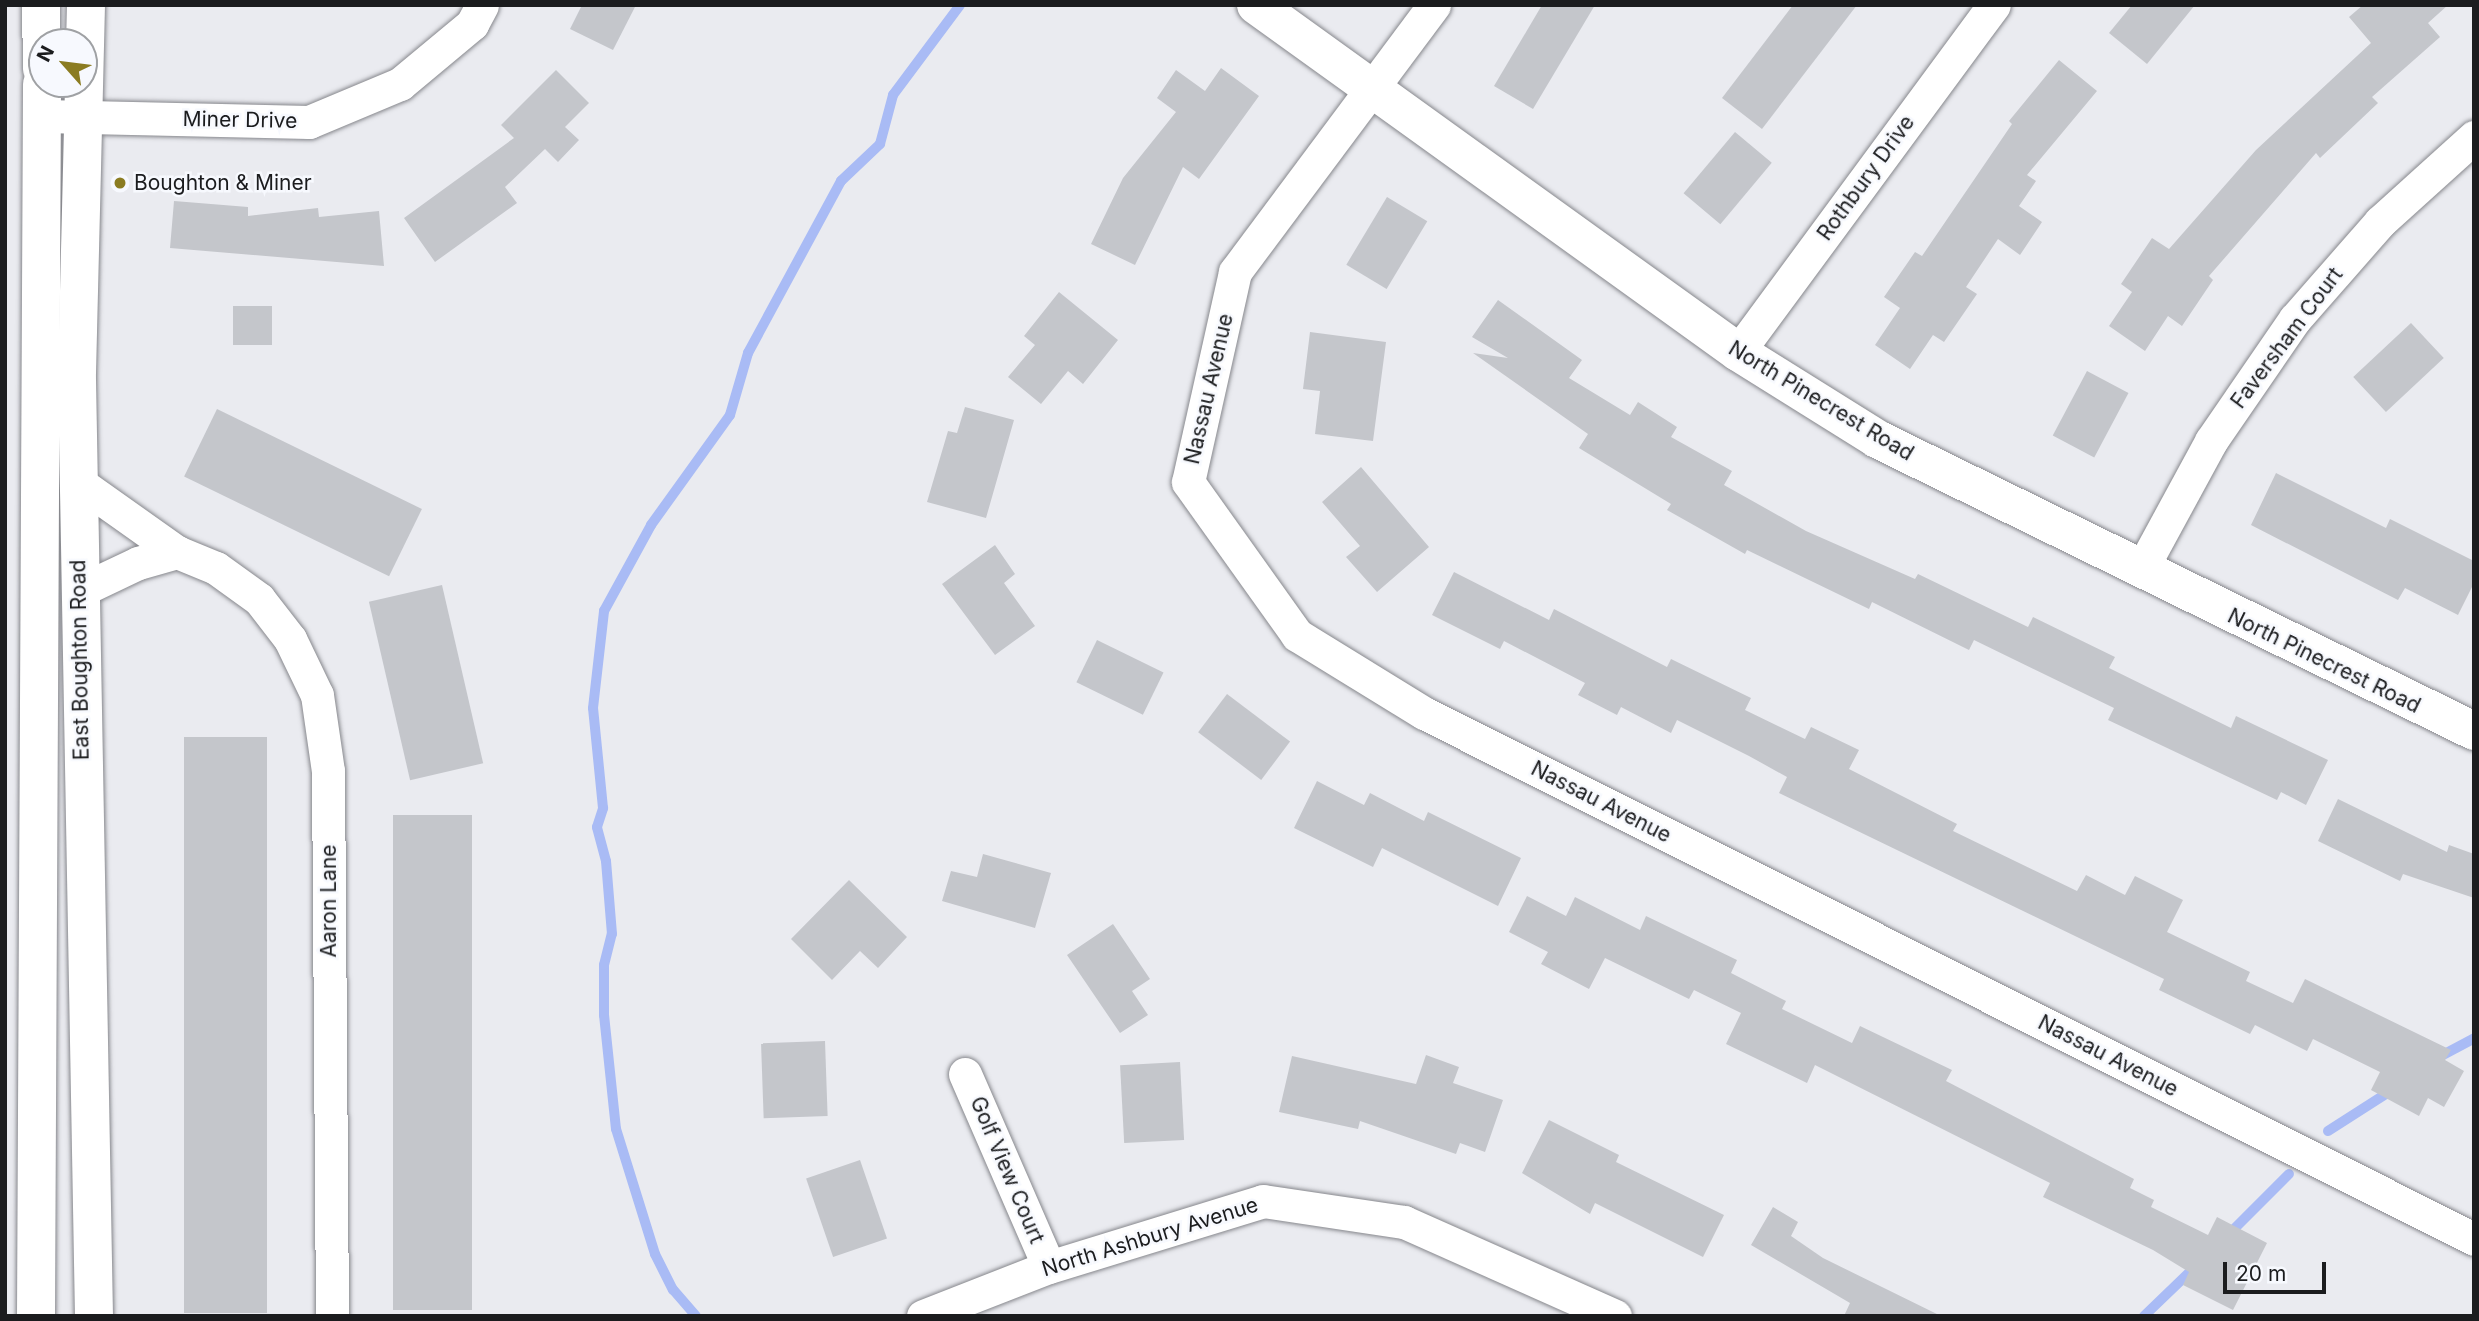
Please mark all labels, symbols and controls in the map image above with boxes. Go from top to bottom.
north arrow [28,28,98,98]
text: N [32,42,59,66]
street label: Miner Drive [182,106,298,134]
street label: Rothbury Drive [1812,111,1920,245]
place label: Boughton & Miner [134,170,312,196]
marker: Boughton & Miner [112,175,128,191]
street label: Faversham Court [2226,263,2348,413]
street label: Nassau Avenue [1179,311,1239,467]
street label: North Pinecrest Road [1724,336,1918,466]
street label: East Boughton Road [66,560,94,760]
street label: North Pinecrest Road [2224,603,2424,719]
street label: Nassau Avenue [1527,756,1675,848]
street label: Aaron Lane [316,844,342,958]
street label: Nassau Avenue [2034,1010,2182,1102]
street label: Golf View Court [965,1093,1049,1247]
street label: North Ashbury Avenue [1039,1192,1261,1282]
scale bar [2227,1248,2330,1292]
text: 20 m [2236,1261,2286,1286]

